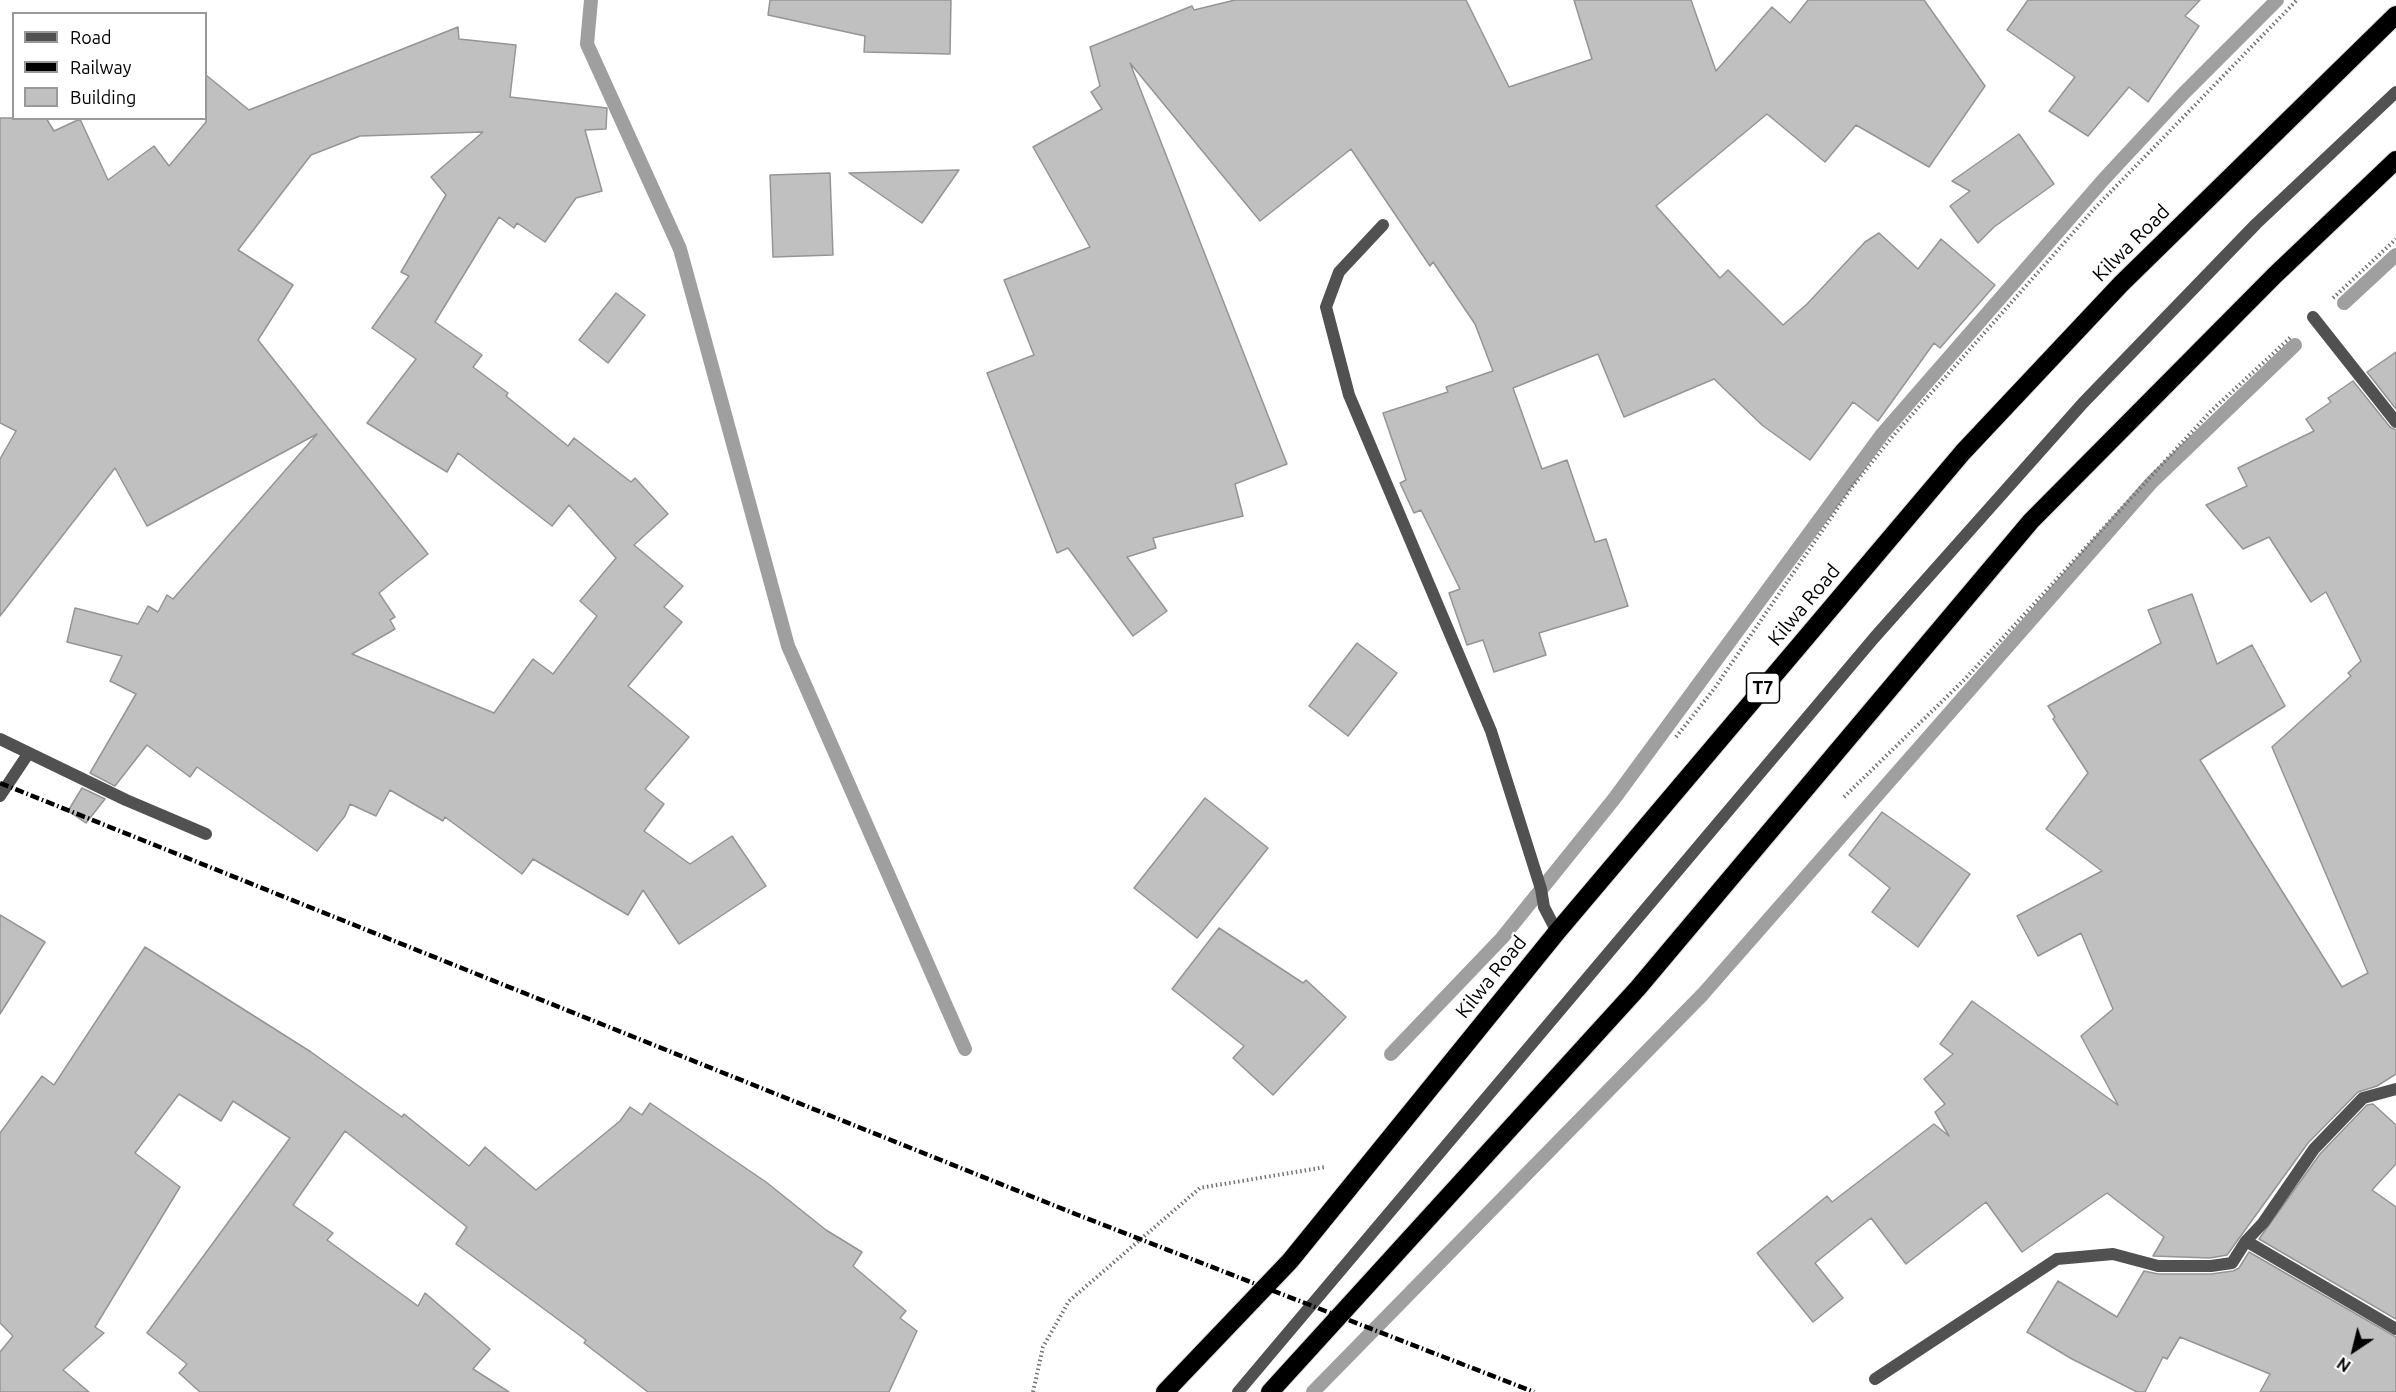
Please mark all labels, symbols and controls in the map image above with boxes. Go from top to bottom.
legend [12,12,207,120]
text: Road [70,27,112,47]
text: Railway [70,57,131,77]
text: Building [70,87,136,107]
street label: Kilwa Road [2087,199,2175,287]
street label: Kilwa Road [1763,559,1845,651]
road number: T7 [1746,673,1780,703]
street label: Kilwa Road [1450,931,1532,1023]
north arrow [2324,1320,2384,1380]
text: N [2334,1354,2354,1376]

